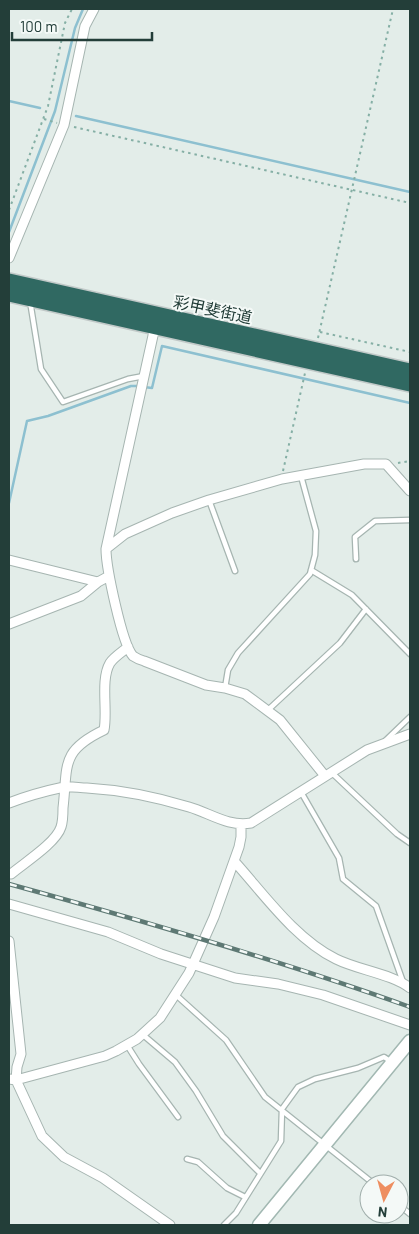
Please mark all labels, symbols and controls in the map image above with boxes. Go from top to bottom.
scale bar [12,10,152,42]
text: 100 m [20,17,58,35]
street label: 彩甲斐街道 [172,291,254,327]
north arrow [359,1174,409,1224]
text: N [377,1203,388,1221]

